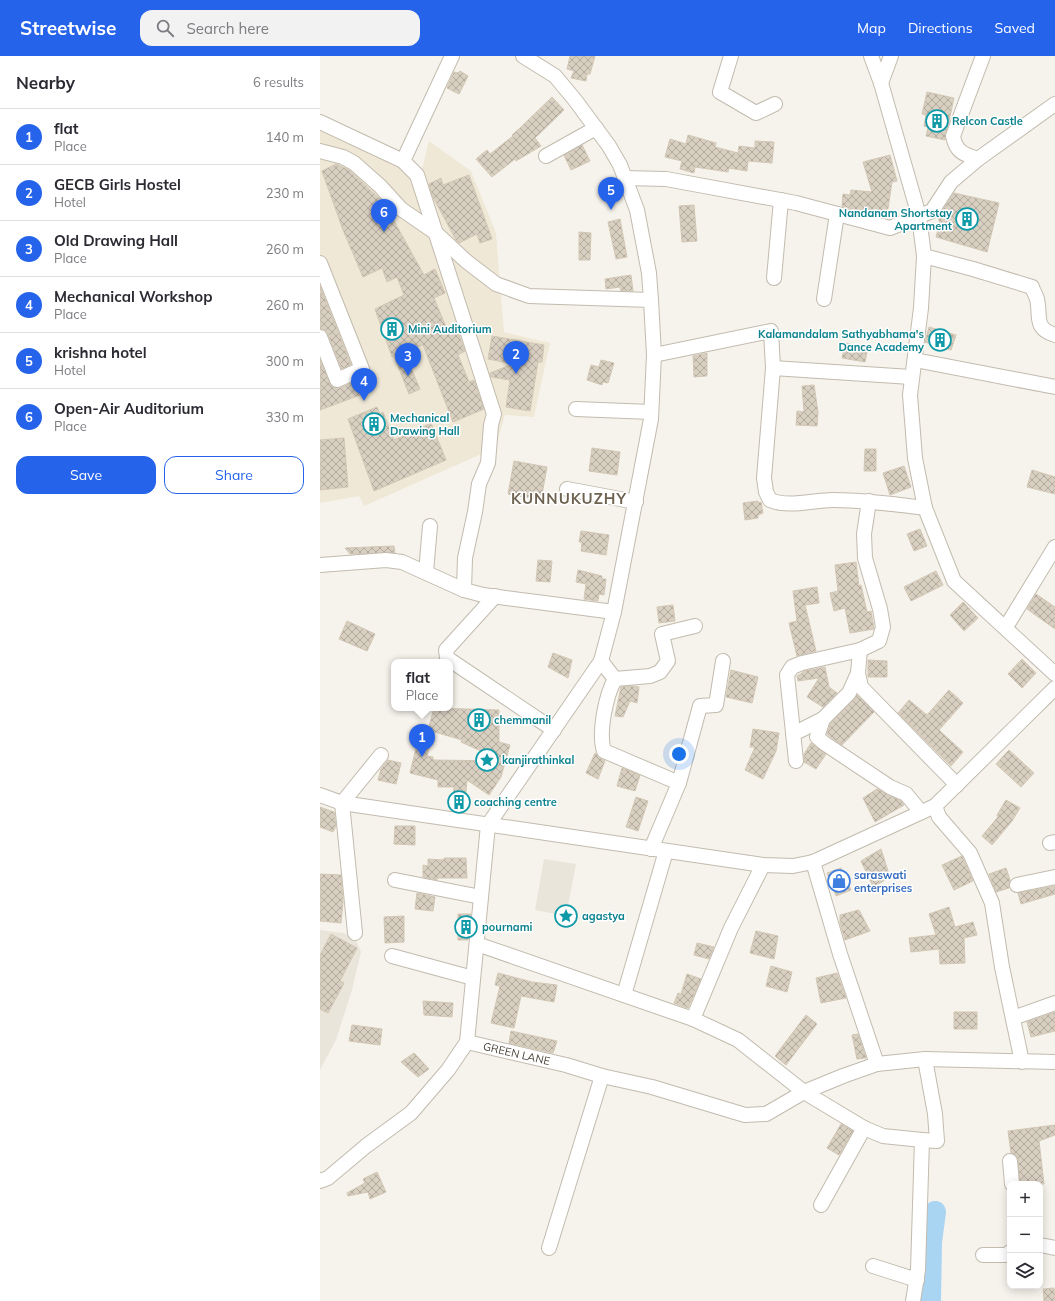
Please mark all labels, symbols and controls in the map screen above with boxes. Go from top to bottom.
search box [140,10,420,46]
text: Streetwise [20,16,116,40]
icon: search [154,17,176,39]
text: Search here [186,19,269,38]
text: Map [857,19,886,37]
text: Directions [908,19,973,37]
text: Saved [995,19,1035,37]
text: Nearby [16,72,75,93]
text: 6 results [253,74,304,90]
building icon: Relcon Castle [924,108,950,134]
place label: Relcon Castle [952,114,1023,128]
text: flat [54,119,78,138]
text: 1 [25,129,33,145]
text: 140 m [266,129,304,145]
text: Place [54,138,87,154]
text: GECB Girls Hostel [54,175,181,194]
pin: 5 [598,177,624,210]
text: 2 [25,185,33,201]
text: 230 m [266,185,304,201]
text: Hotel [54,194,86,210]
pin: 6 [371,199,397,232]
place label: Nandanam Shortstay Apartment [839,206,952,233]
building icon: Nandanam Shortstay Apartment [954,206,980,232]
text: Old Drawing Hall [54,231,178,250]
text: 3 [25,241,33,257]
text: 260 m [266,241,304,257]
text: Place [54,250,87,266]
text: Mechanical Workshop [54,287,213,306]
text: 4 [25,297,33,313]
text: 260 m [266,297,304,313]
text: Place [54,306,87,322]
building icon: Mini Auditorium [379,316,405,342]
place label: Mini Auditorium [408,322,492,336]
place label: Kalamandalam Sathyabhama's Dance Academy [758,327,924,354]
building icon: Kalamandalam Sathyabhama's Dance Academy [927,327,953,353]
pin: 2 [503,341,529,374]
text: krishna hotel [54,343,147,362]
pin: 3 [395,343,421,376]
text: 5 [25,353,33,369]
text: 300 m [266,353,304,369]
text: Hotel [54,362,86,378]
pin: 4 [351,368,377,401]
text: Open-Air Auditorium [54,399,204,418]
text: 6 [25,409,33,425]
text: 330 m [266,409,304,425]
building icon: Mechanical Drawing Hall [361,411,387,437]
place label: Mechanical Drawing Hall [390,411,460,438]
text: Place [54,418,87,434]
button: Save [16,456,156,494]
button: Share [164,456,304,494]
district label: KUNNUKUZHY [511,489,627,508]
popup [391,659,453,711]
text: flat [406,668,430,687]
text: Place [406,687,438,703]
building icon: chemmanil [466,707,492,733]
place label: chemmanil [494,713,551,727]
pin: 1 [409,724,435,757]
your location [669,744,689,764]
place icon: kanjirathinkal [474,747,500,773]
place label: kanjirathinkal [502,753,574,767]
building icon: coaching centre [446,789,472,815]
place label: coaching centre [474,795,557,809]
shop icon: saraswati enterprises [826,868,852,894]
place label: saraswati enterprises [854,868,913,895]
place icon: agastya [553,903,579,929]
place label: agastya [582,909,625,923]
building icon: pournami [453,914,479,940]
place label: pournami [482,920,533,934]
street label: GREEN LANE [482,1039,552,1068]
map controls [1007,1181,1043,1289]
button: + [1007,1181,1043,1217]
button: − [1007,1217,1043,1253]
button: layers [1007,1253,1043,1289]

